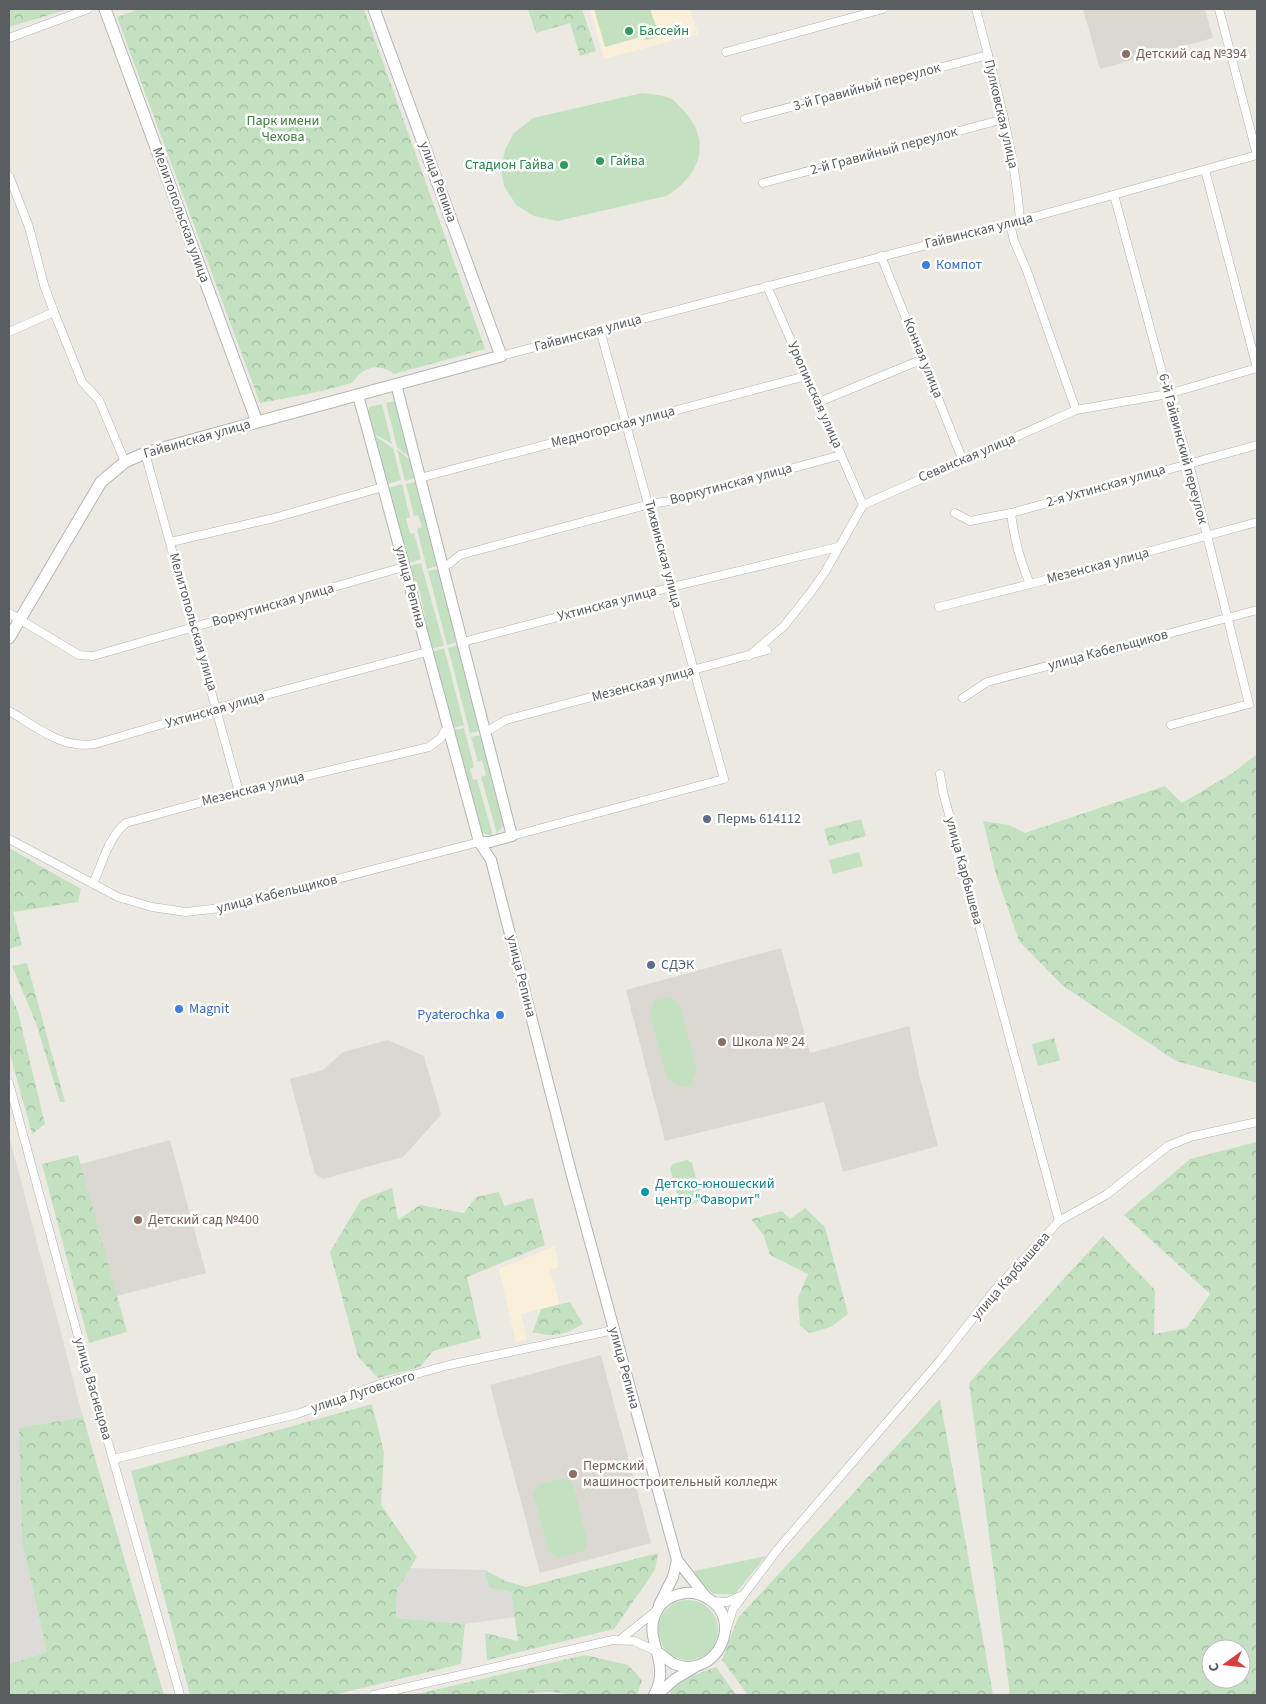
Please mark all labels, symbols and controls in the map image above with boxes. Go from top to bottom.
place label: Бассейн [639,21,689,41]
marker: Бассейн [623,25,635,37]
place label: Детский сад №394 [1136,44,1247,64]
marker: Детский сад №394 [1120,48,1132,60]
street label: 3-й Гравийный переулок [791,58,943,116]
street label: Пулковская улица [979,58,1023,170]
park label: Парк имени Чехова [246,111,320,147]
street label: 2-й Гравийный переулок [808,122,960,180]
street label: улица Репина [414,139,462,225]
street label: Мелитопольская улица [147,144,215,286]
place label: Гайва [610,151,645,171]
place label: Стадион Гайва [465,155,554,175]
marker: Гайва [594,155,606,167]
marker: Стадион Гайва [558,159,570,171]
street label: Гайвинская улица [923,208,1035,254]
place label: Компот [936,255,983,275]
marker: Компот [920,259,932,271]
street label: Гайвинская улица [532,309,644,357]
street label: Конная улица [898,315,948,401]
street label: Урюпинская улица [782,338,848,452]
street label: 6-й Гайвинский переулок [1153,371,1213,527]
street label: Медногорская улица [549,401,677,453]
street label: Гайвинская улица [141,414,253,464]
street label: Севанская улица [915,428,1019,488]
street label: Воркутинская улица [668,458,794,510]
street label: 2-я Ухтинская улица [1044,459,1168,513]
street label: Тихвинская улица [639,498,687,610]
street label: Мезенская улица [1045,543,1151,589]
street label: улица Репина [389,544,431,630]
street label: Мелитопольская улица [164,551,222,693]
street label: Воркутинская улица [210,578,336,632]
street label: Ухтинская улица [555,581,659,627]
street label: улица Кабельщиков [1046,624,1170,676]
street label: Мезенская улица [590,661,696,707]
street label: Ухтинская улица [163,686,267,734]
street label: Мезенская улица [200,767,306,811]
place label: Пермь 614112 [717,809,801,829]
marker: Пермь 614112 [701,813,713,825]
street label: улица Карбышева [940,815,988,927]
street label: улица Кабельщиков [215,869,339,919]
street label: улица Репина [501,933,541,1019]
place label: СДЭК [661,955,695,975]
marker: СДЭК [645,959,657,971]
place label: Magnit [189,999,229,1019]
marker: Magnit [173,1003,185,1015]
place label: Pyaterochka [417,1005,490,1025]
marker: Pyaterochka [494,1009,506,1021]
place label: Школа № 24 [732,1032,805,1052]
marker: Школа № 24 [716,1036,728,1048]
place label: Детско-юношеский центр "Фаворит" [655,1174,775,1210]
marker: Детско-юношеский центр "Фаворит" [639,1186,651,1198]
place label: Детский сад №400 [148,1210,259,1230]
marker: Детский сад №400 [132,1214,144,1226]
street label: улица Карбышева [967,1228,1055,1324]
street label: улица Репина [603,1325,645,1411]
street label: улица Васнецова [69,1336,117,1442]
street label: улица Луговского [308,1366,418,1418]
place label: Пермский машиностроительный колледж [583,1456,778,1492]
marker: Пермский машиностроительный колледж [567,1468,579,1480]
north arrow [1201,1639,1251,1689]
text: С [1204,1661,1225,1674]

